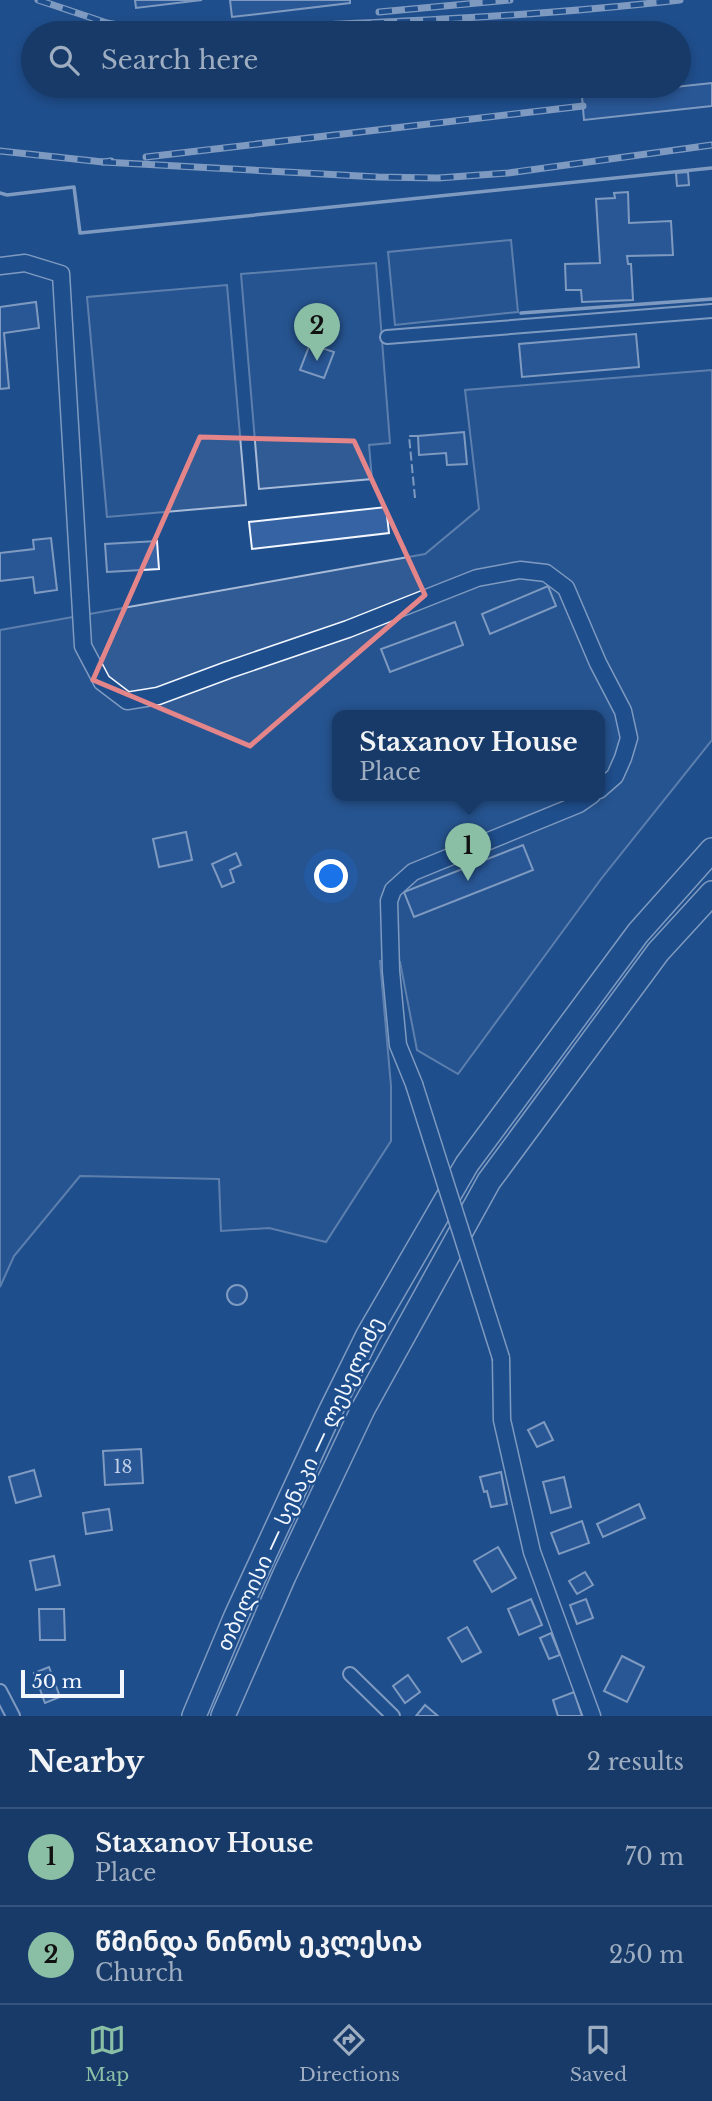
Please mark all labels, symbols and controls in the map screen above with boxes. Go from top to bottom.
search box [21,21,691,98]
icon: search [45,41,83,79]
text: Search here [101,44,258,76]
pin: 2 [294,303,340,361]
popup [332,710,605,801]
text: Staxanov House [359,726,578,758]
text: Place [359,758,421,786]
pin: 1 [445,823,491,881]
your location [314,859,348,893]
street label: თბილისი — სენაკი — ლესელიძე [211,1313,389,1655]
house number: 18 [114,1456,132,1478]
scale bar [21,1667,124,1699]
text: 50 m [32,1670,82,1693]
text: Nearby [28,1743,144,1780]
text: 2 results [587,1748,684,1776]
text: Staxanov House [95,1827,313,1859]
text: 1 [46,1843,56,1871]
text: 70 m [625,1843,684,1871]
text: Place [95,1859,157,1887]
text: წმინდა ნინოს ეკლესია [95,1926,422,1958]
text: 2 [44,1941,58,1969]
text: 250 m [609,1941,684,1969]
text: Church [95,1959,184,1987]
tab: Map [85,2021,129,2086]
tab: Directions [299,2021,400,2086]
tab: Saved [570,2021,627,2086]

